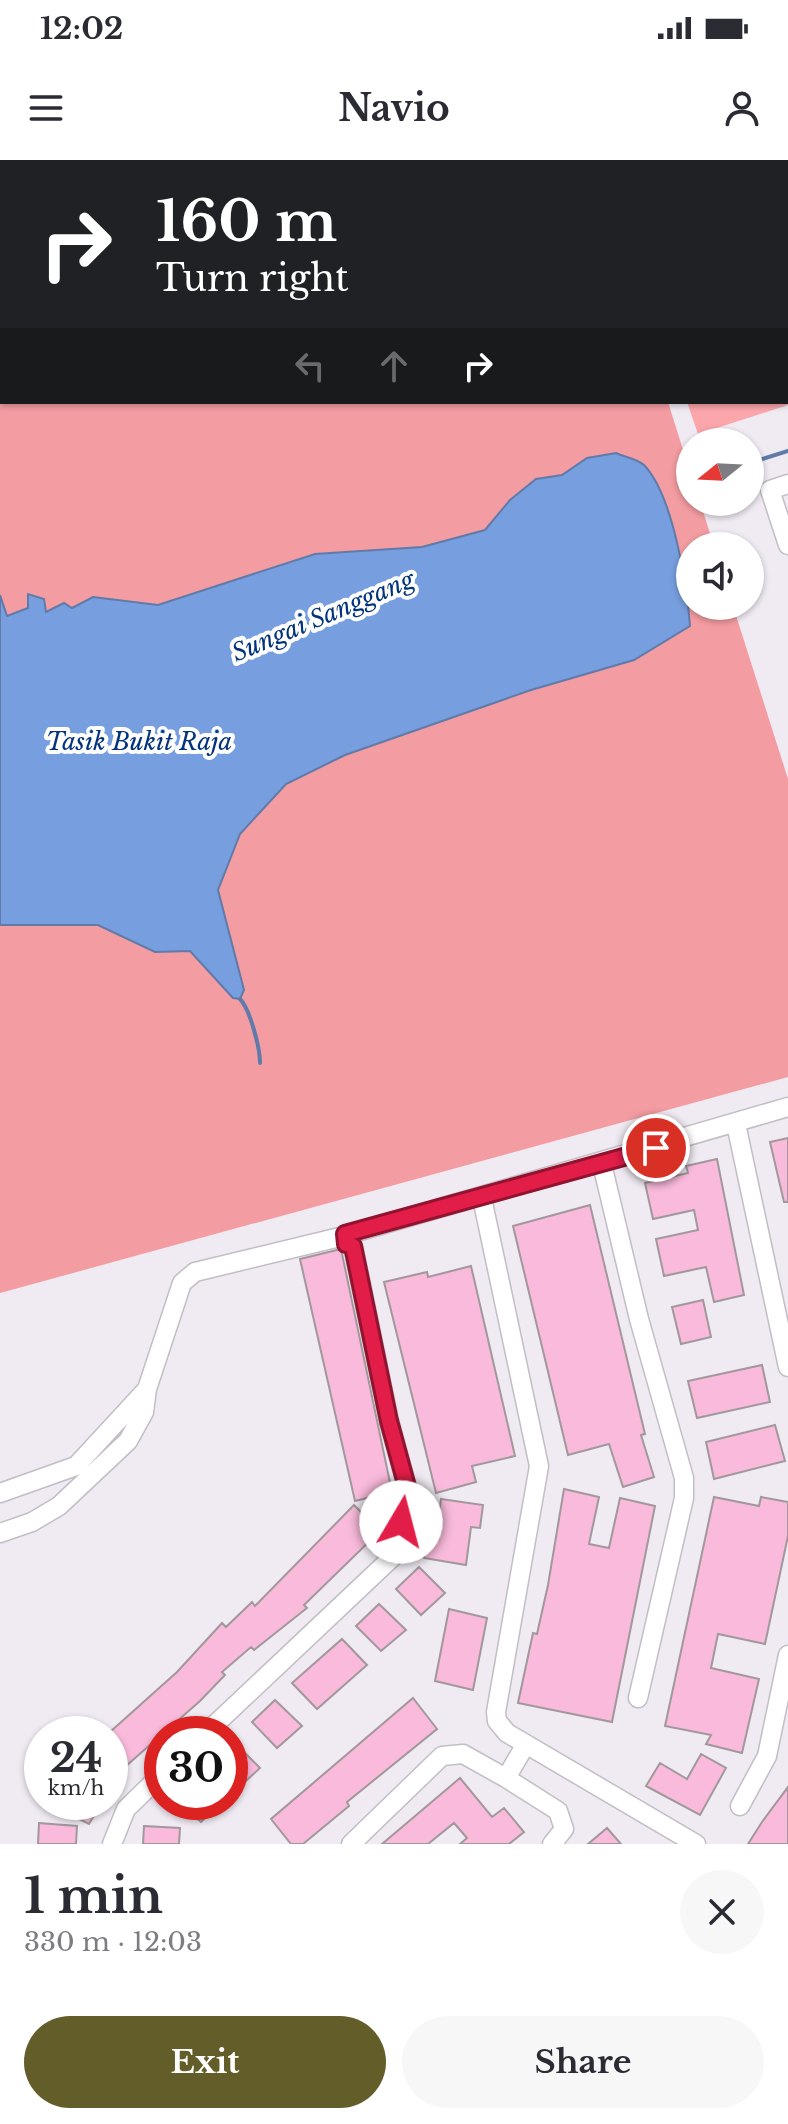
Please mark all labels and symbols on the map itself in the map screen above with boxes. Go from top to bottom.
north arrow [676,428,764,516]
water label: Sungai Sanggang [227,564,420,668]
water label: Tasik Bukit Raja [46,727,232,756]
pin [622,1114,690,1182]
position arrow [359,1480,443,1564]
speed limit sign: 30 [144,1716,248,1820]

